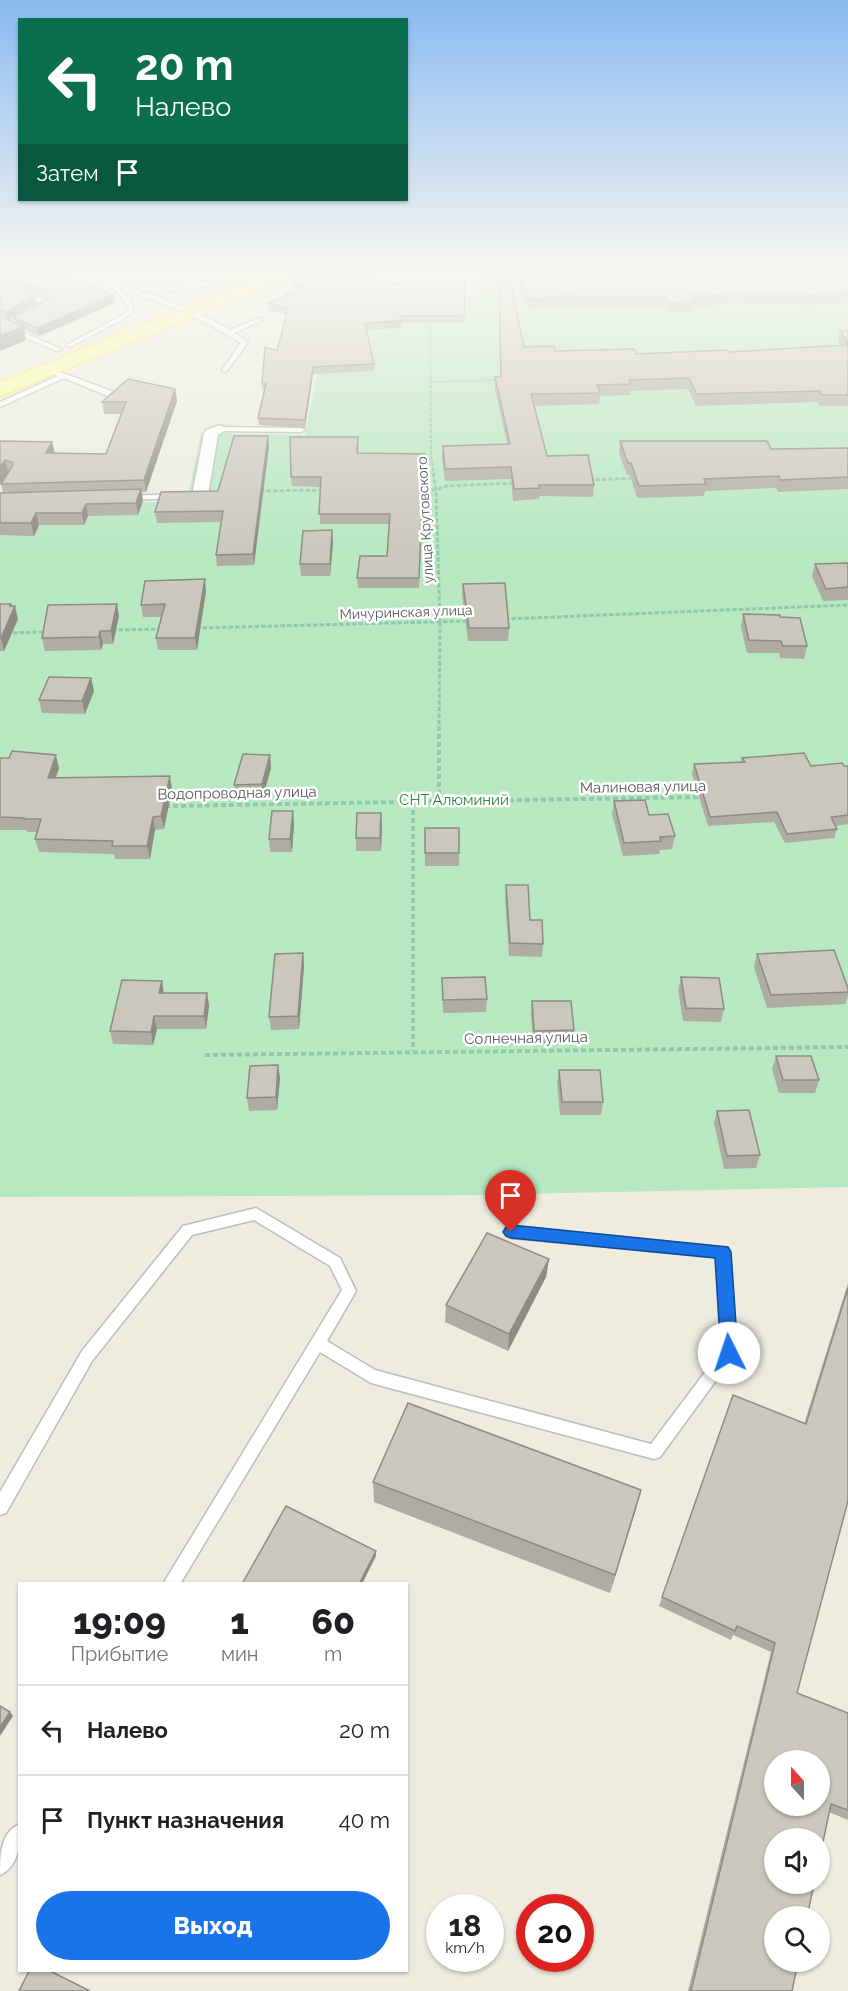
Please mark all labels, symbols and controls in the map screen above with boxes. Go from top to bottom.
text: 20 m [135,41,234,90]
icon: left [36,42,114,120]
text: Налево [135,91,231,122]
icon: arrive [111,156,144,189]
text: Затем [36,160,99,186]
street label: улица Крутовского [414,456,436,584]
street label: Мичуринская улица [339,602,473,622]
street label: Малиновая улица [580,777,706,797]
street label: Водопроводная улица [157,783,317,803]
park label: СНТ Алюминий [399,791,509,809]
street label: Солнечная улица [464,1028,588,1048]
pin [485,1170,536,1232]
icon: arrive [494,1179,527,1212]
position arrow [697,1321,761,1385]
text: 19:09 [73,1600,166,1642]
text: 1 [230,1600,249,1642]
text: 60 [311,1600,355,1642]
text: Прибытие [71,1642,168,1666]
text: мин [221,1642,258,1666]
text: m [324,1642,342,1666]
icon: left [36,1714,69,1747]
text: Налево [87,1717,168,1743]
text: 20 m [339,1717,390,1743]
north arrow [764,1750,830,1816]
map controls [764,1750,830,1972]
icon: arrive [36,1804,69,1837]
text: Пункт назначения [87,1807,284,1833]
text: 40 m [339,1807,390,1833]
button: sound [764,1828,830,1894]
button: Выход [36,1891,390,1960]
speed limit sign: 20 [516,1894,594,1972]
button: search [764,1906,830,1972]
text: 18 [449,1908,481,1943]
text: km/h [445,1939,485,1957]

